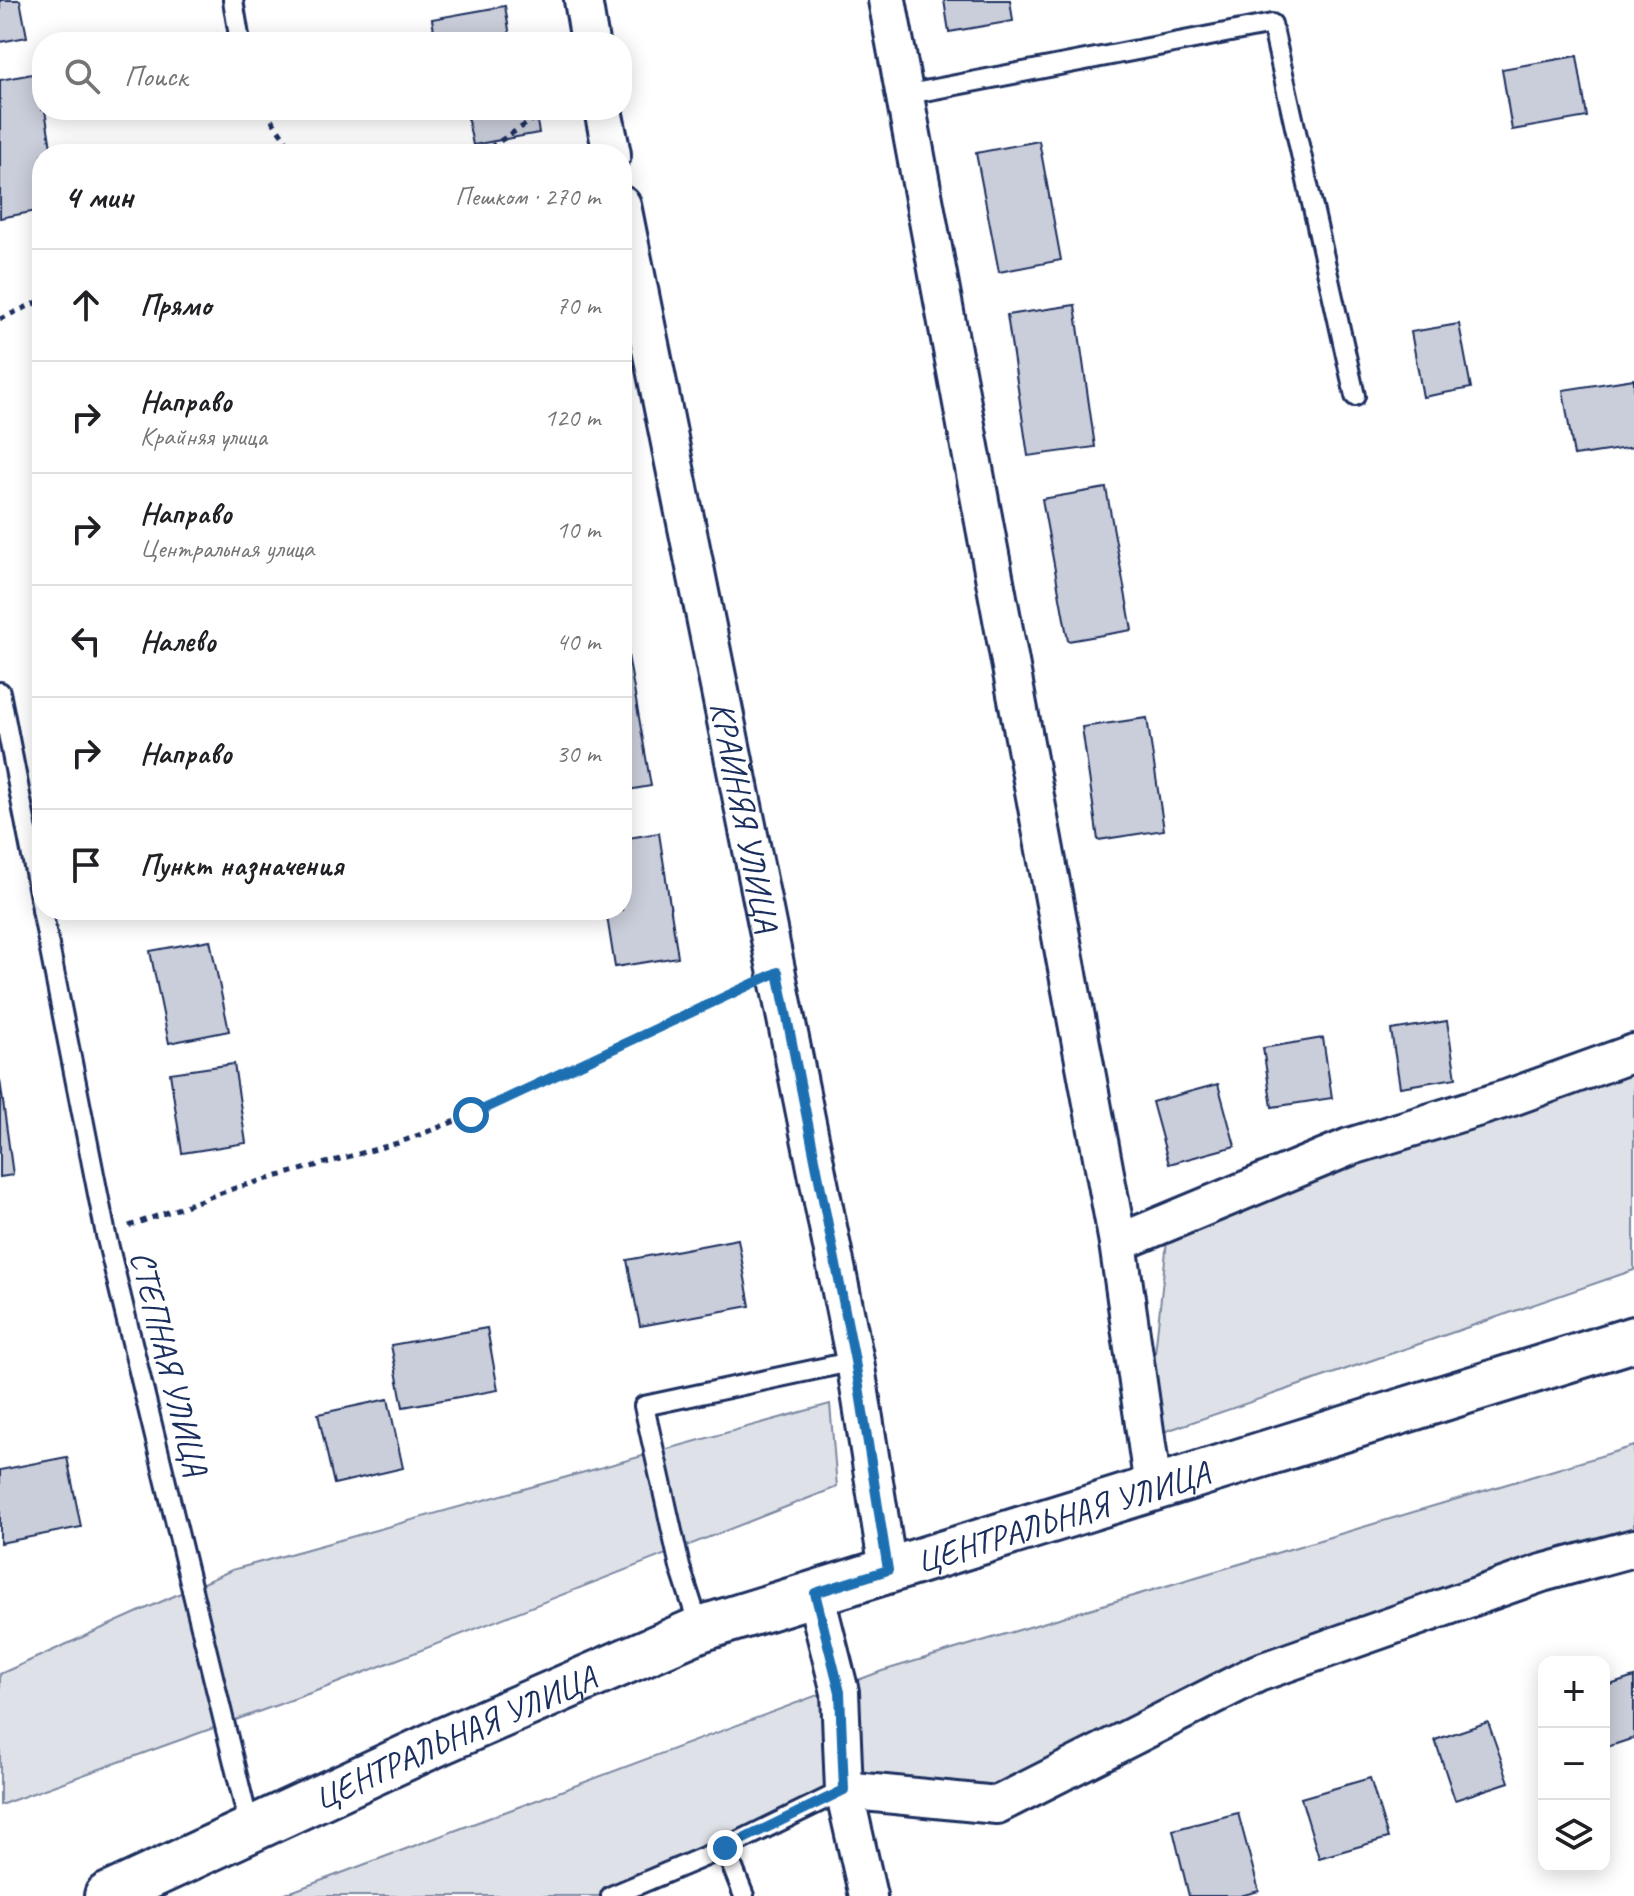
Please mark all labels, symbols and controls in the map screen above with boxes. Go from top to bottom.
search box [32,32,632,120]
icon: search [60,54,104,98]
text: Поиск [124,57,187,95]
text: 4 мин [64,175,133,218]
text: Пешком · 270 m [455,180,600,213]
icon: ahead [64,283,108,327]
text: Прямо [140,286,211,324]
text: 70 m [556,289,600,322]
text: Направо [140,382,232,420]
icon: right [64,395,108,439]
text: 120 m [544,401,600,434]
text: Крайняя улица [140,420,267,453]
text: Направо [140,494,232,532]
icon: right [64,507,108,551]
text: 10 m [556,513,600,546]
text: Центральная улица [140,532,314,565]
icon: left [64,619,108,663]
text: Налево [140,622,216,660]
text: 40 m [556,625,600,658]
street label: КРАЙНЯЯ УЛИЦА [701,698,789,936]
icon: right [64,731,108,775]
text: Направо [140,734,232,772]
text: 30 m [556,737,600,770]
icon: arrive [64,843,108,887]
text: Пункт назначения [140,846,343,884]
route start [453,1097,489,1133]
street label: СТЕПНАЯ УЛИЦА [121,1246,218,1481]
street label: ЦЕНТРАЛЬНАЯ УЛИЦА [911,1451,1216,1583]
street label: ЦЕНТРАЛЬНАЯ УЛИЦА [307,1655,604,1820]
map controls [1538,1656,1610,1872]
button: + [1538,1656,1610,1728]
button: − [1538,1728,1610,1800]
button: layers [1538,1800,1610,1872]
route end [707,1830,743,1866]

